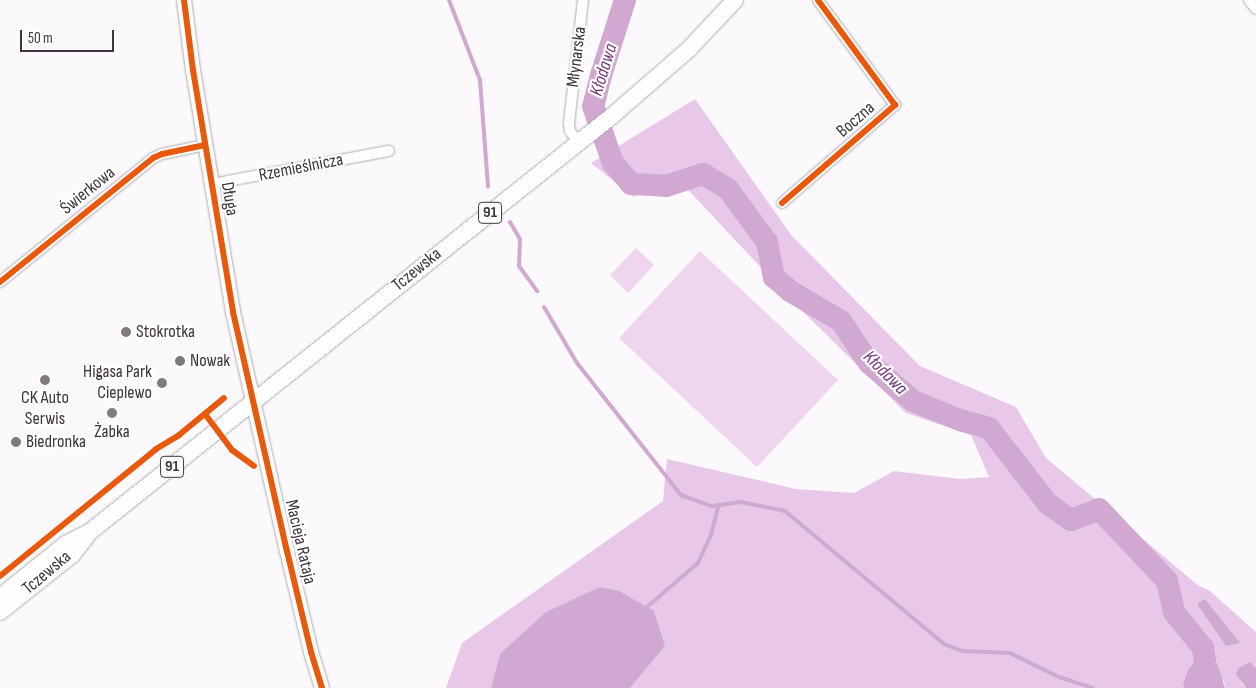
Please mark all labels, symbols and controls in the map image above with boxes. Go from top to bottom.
scale bar [22,20,116,52]
street label: Młynarska [563,25,591,89]
text: 50 m [28,29,53,48]
water label: Kłodawa [585,41,623,99]
street label: Boczna [832,98,880,142]
street label: Rzemieślnicza [257,149,345,187]
street label: Świerkowa [56,162,120,220]
street label: Długa [216,181,242,217]
road number: 91 [478,200,502,227]
street label: Tczewska [388,244,446,296]
place label: Stokrotka [136,321,195,343]
marker: Stokrotka [120,326,132,338]
water label: Kłodawa [858,346,912,400]
place label: Nowak [190,350,230,372]
marker: Nowak [174,355,186,367]
place label: Higasa Park Cieplewo [83,362,152,404]
marker: CK Auto Serwis [39,374,51,386]
marker: Higasa Park Cieplewo [156,377,168,389]
place label: CK Auto Serwis [21,388,69,430]
marker: Żabka [106,407,118,419]
place label: Żabka [94,421,130,443]
place label: Biedronka [26,431,86,453]
marker: Biedronka [10,436,22,448]
road number: 91 [160,454,184,481]
street label: Macieja Rataja [280,498,320,586]
street label: Tczewska [18,546,76,600]

